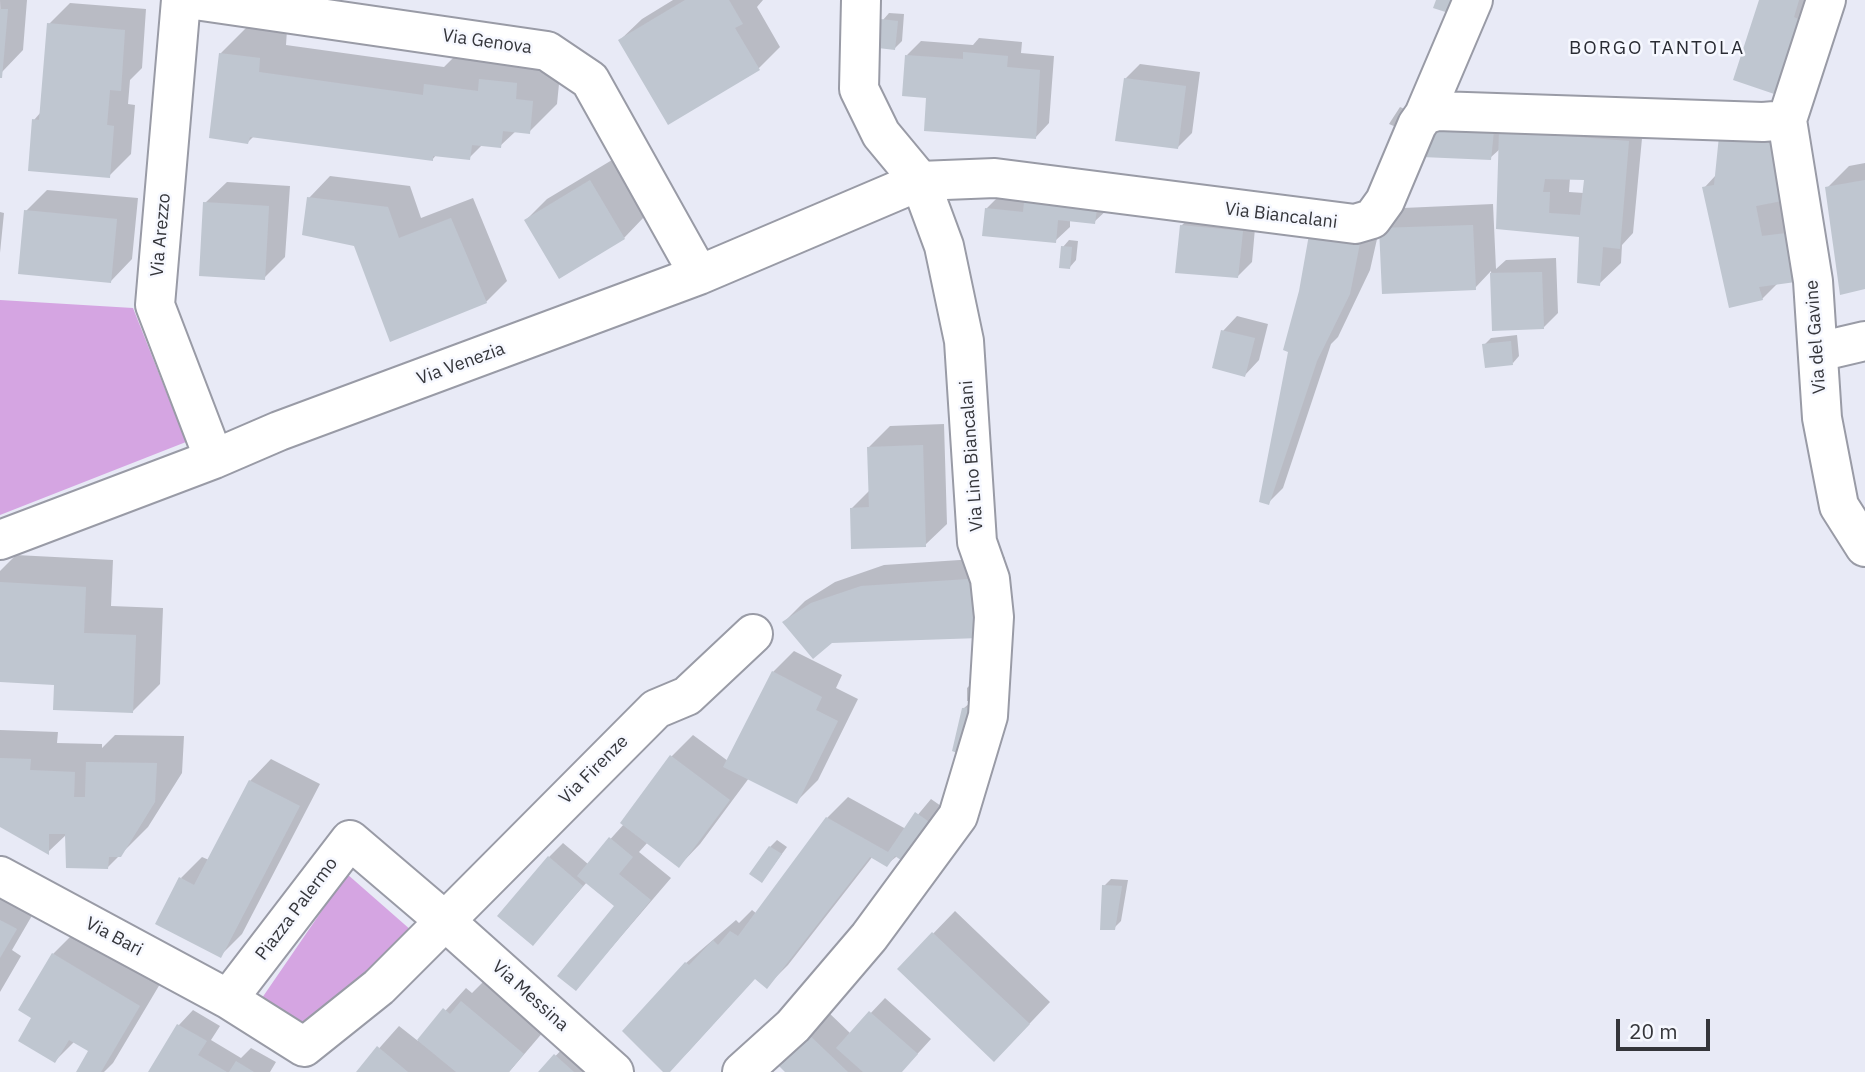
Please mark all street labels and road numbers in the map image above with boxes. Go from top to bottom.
street label: Via Genova [441,25,533,59]
street label: Via Arezzo [147,192,175,278]
street label: Via Biancalani [1223,198,1339,234]
street label: Via del Gavine [1801,279,1831,395]
street label: Via Venezia [414,338,508,390]
street label: Via Lino Biancalani [956,380,988,532]
street label: Via Firenze [555,731,633,809]
street label: Piazza Palermo [251,853,343,965]
street label: Via Bari [82,913,146,961]
street label: Via Messina [487,956,573,1036]

